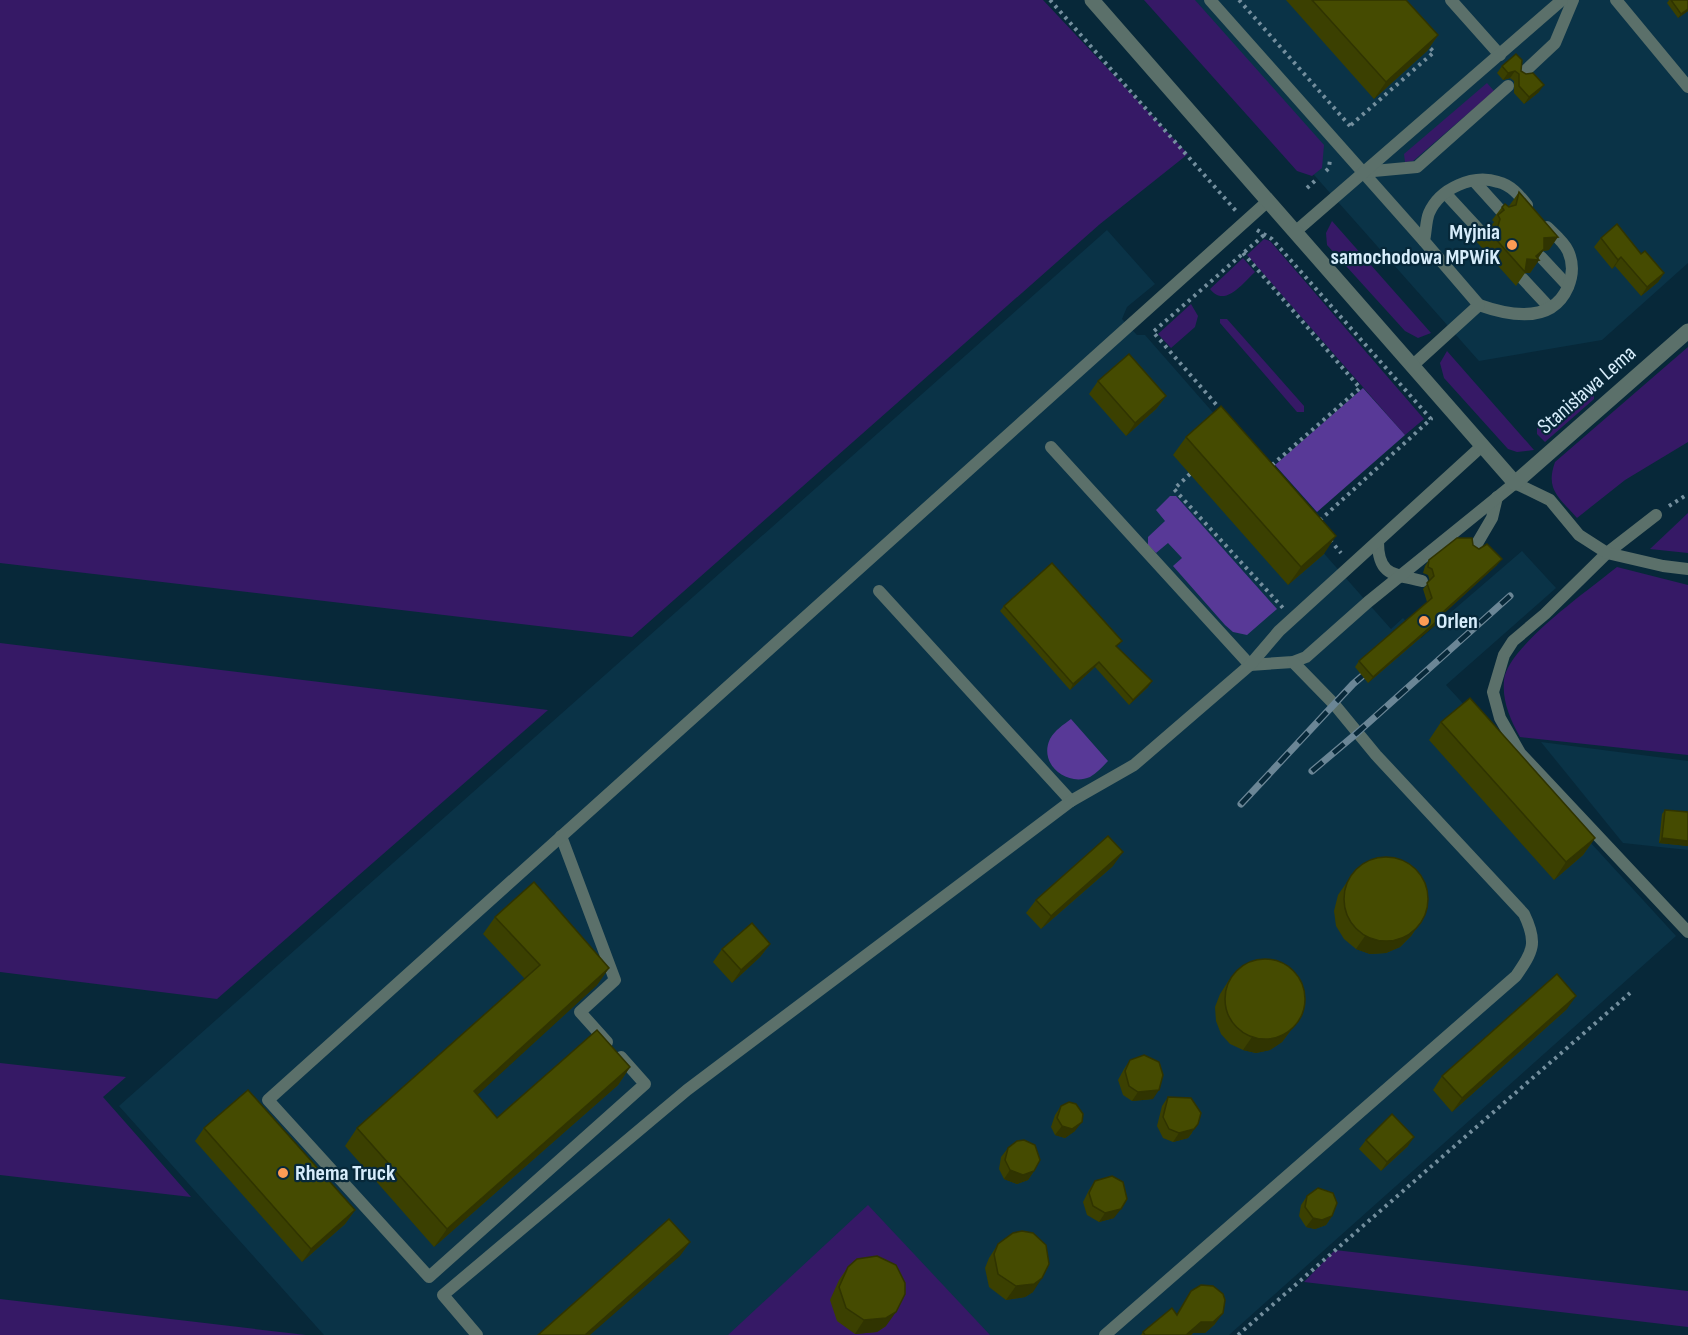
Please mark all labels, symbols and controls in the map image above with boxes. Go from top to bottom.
place label: Myjnia samochodowa MPWiK [1331,219,1500,271]
marker: Myjnia samochodowa MPWiK [1505,238,1519,252]
street label: Stanisława Lema [1532,340,1642,440]
place label: Orlen [1436,608,1478,635]
marker: Orlen [1417,614,1431,628]
place label: Rhema Truck [295,1160,396,1187]
marker: Rhema Truck [276,1166,290,1180]

